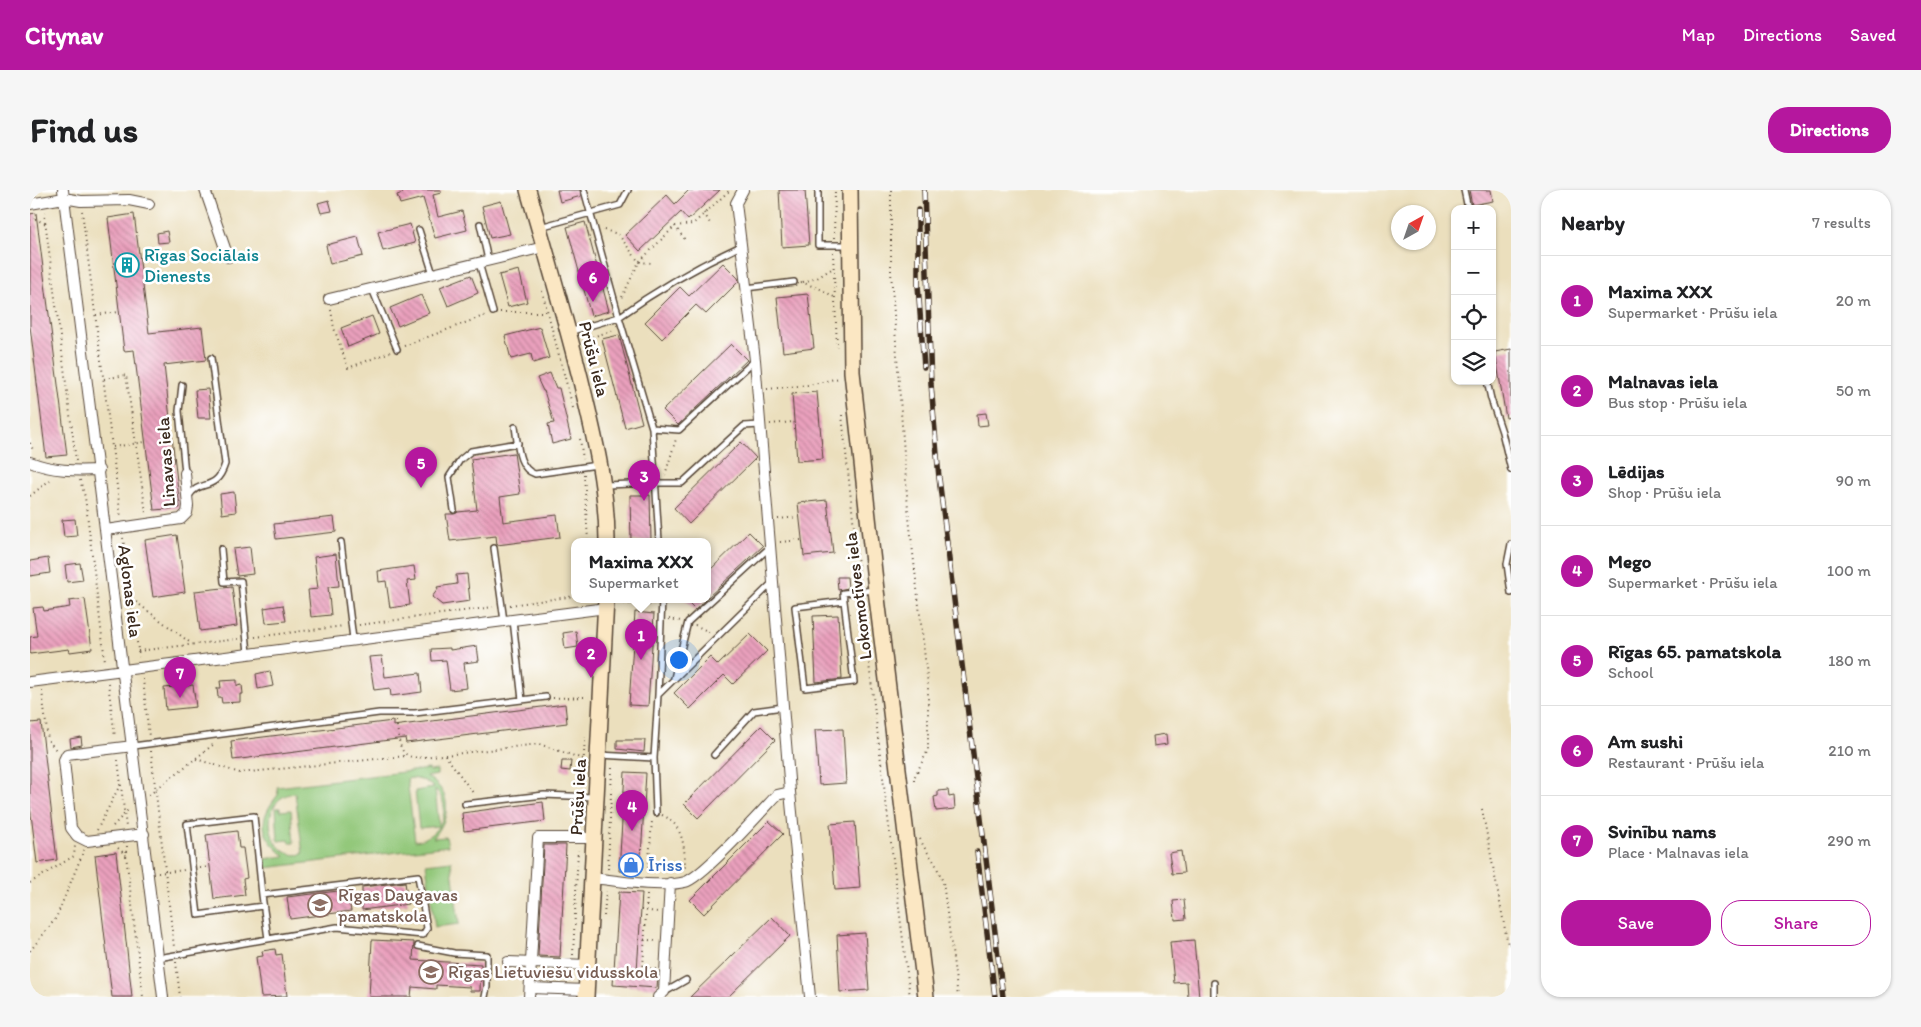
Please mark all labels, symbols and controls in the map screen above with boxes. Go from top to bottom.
text: Citynav [25,21,103,50]
text: Map [1682,24,1715,46]
text: Directions [1743,24,1822,46]
text: Saved [1850,24,1896,46]
button: Directions [1768,107,1891,153]
text: Find us [30,109,138,151]
north arrow [1391,205,1436,250]
map controls [1451,205,1496,385]
button: + [1451,205,1496,250]
text: Nearby [1561,210,1625,235]
text: 7 results [1812,213,1871,232]
place label: Rīgas Sociālais Dienests [144,244,259,287]
button: − [1451,250,1496,295]
building icon: Rīgas Sociālais Dienests [114,252,140,278]
pin: 6 [577,261,609,302]
text: Maxima XXX [1608,280,1712,303]
text: 1 [1573,291,1581,310]
text: 20 m [1836,291,1871,310]
button: locate [1451,295,1496,340]
text: Supermarket · Prūšu iela [1608,303,1778,322]
street label: Prūšu iela [574,319,614,400]
button: layers [1451,340,1496,385]
text: Malnavas iela [1608,370,1718,393]
text: 2 [1573,381,1581,400]
text: 50 m [1836,381,1871,400]
text: Bus stop · Prūšu iela [1608,393,1747,412]
street label: Linavas iela [152,416,180,508]
pin: 5 [405,447,437,488]
pin: 3 [628,460,660,501]
text: Lēdijas [1608,460,1665,483]
text: 3 [1573,471,1581,490]
text: 90 m [1836,471,1871,490]
text: Shop · Prūšu iela [1608,483,1721,502]
street label: Lokomotīves iela [839,530,877,661]
popup [571,538,711,603]
street label: Aglonas iela [113,543,147,639]
text: Maxima XXX [589,550,693,573]
text: Mego [1608,550,1651,573]
text: 4 [1572,561,1582,580]
text: 100 m [1827,561,1871,580]
text: Supermarket [589,573,679,592]
text: Supermarket · Prūšu iela [1608,573,1778,592]
pin: 1 [625,619,657,660]
pin: 2 [575,637,607,678]
text: Rīgas 65. pamatskola [1608,640,1781,663]
your location [666,647,692,673]
text: 5 [1573,651,1581,670]
text: 180 m [1828,651,1871,670]
pin: 7 [164,657,196,698]
text: School [1608,663,1654,682]
text: Am sushi [1608,730,1683,753]
text: 6 [1573,741,1581,760]
text: 210 m [1828,741,1871,760]
text: Restaurant · Prūšu iela [1608,753,1764,772]
street label: Prūšu iela [565,757,591,836]
pin: 4 [616,790,648,831]
text: Svinību nams [1608,820,1716,843]
text: 7 [1573,831,1581,850]
text: 290 m [1827,831,1871,850]
text: Place · Malnavas iela [1608,843,1749,862]
shop icon: Īriss [618,852,644,878]
place label: Īriss [648,854,683,876]
place label: Rīgas Daugavas pamatskola [338,884,458,927]
school or university icon: Rīgas Daugavas pamatskola [307,892,333,918]
button: Save [1561,900,1711,946]
button: Share [1721,900,1871,946]
school or university icon: Rīgas Lietuviešu vidusskola [418,959,444,985]
place label: Rīgas Lietuviešu vidusskola [448,961,658,983]

